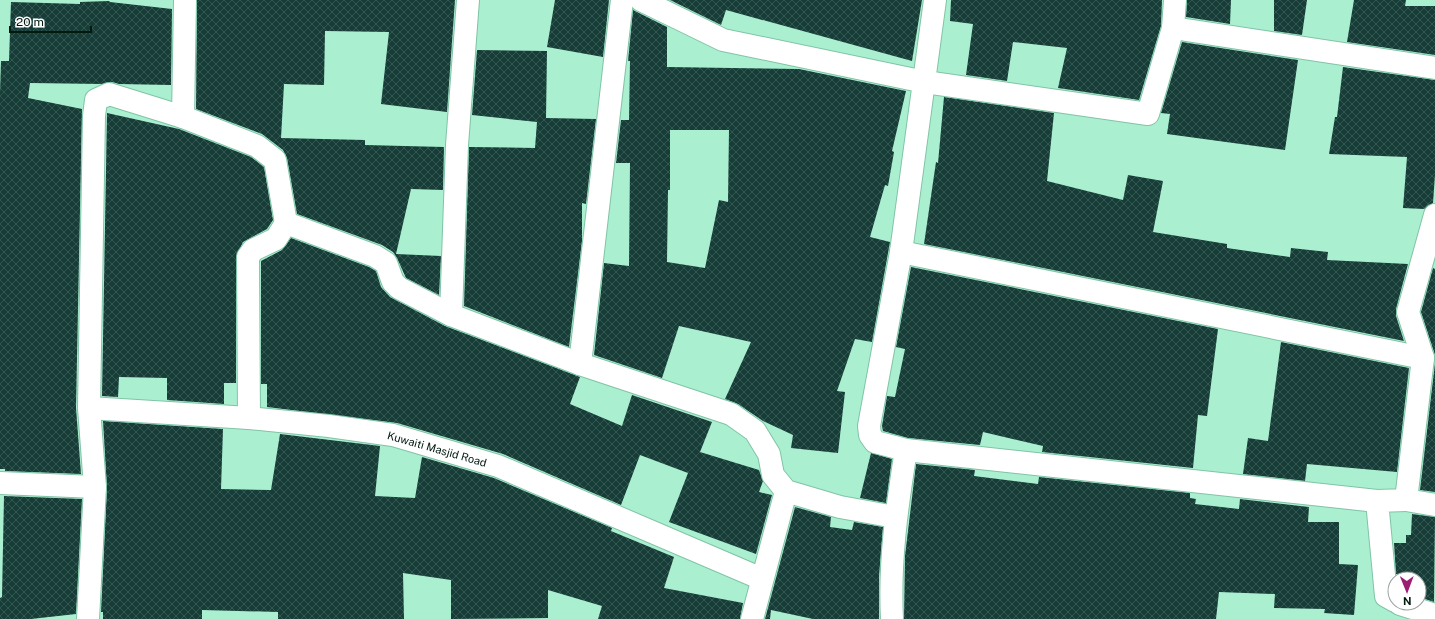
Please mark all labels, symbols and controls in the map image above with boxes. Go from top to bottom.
scale bar [10,8,91,34]
text: 20 m [16,15,44,29]
street label: Kuwaiti Masjid Road [386,429,488,469]
north arrow [1387,571,1427,611]
text: N [1403,595,1412,607]

